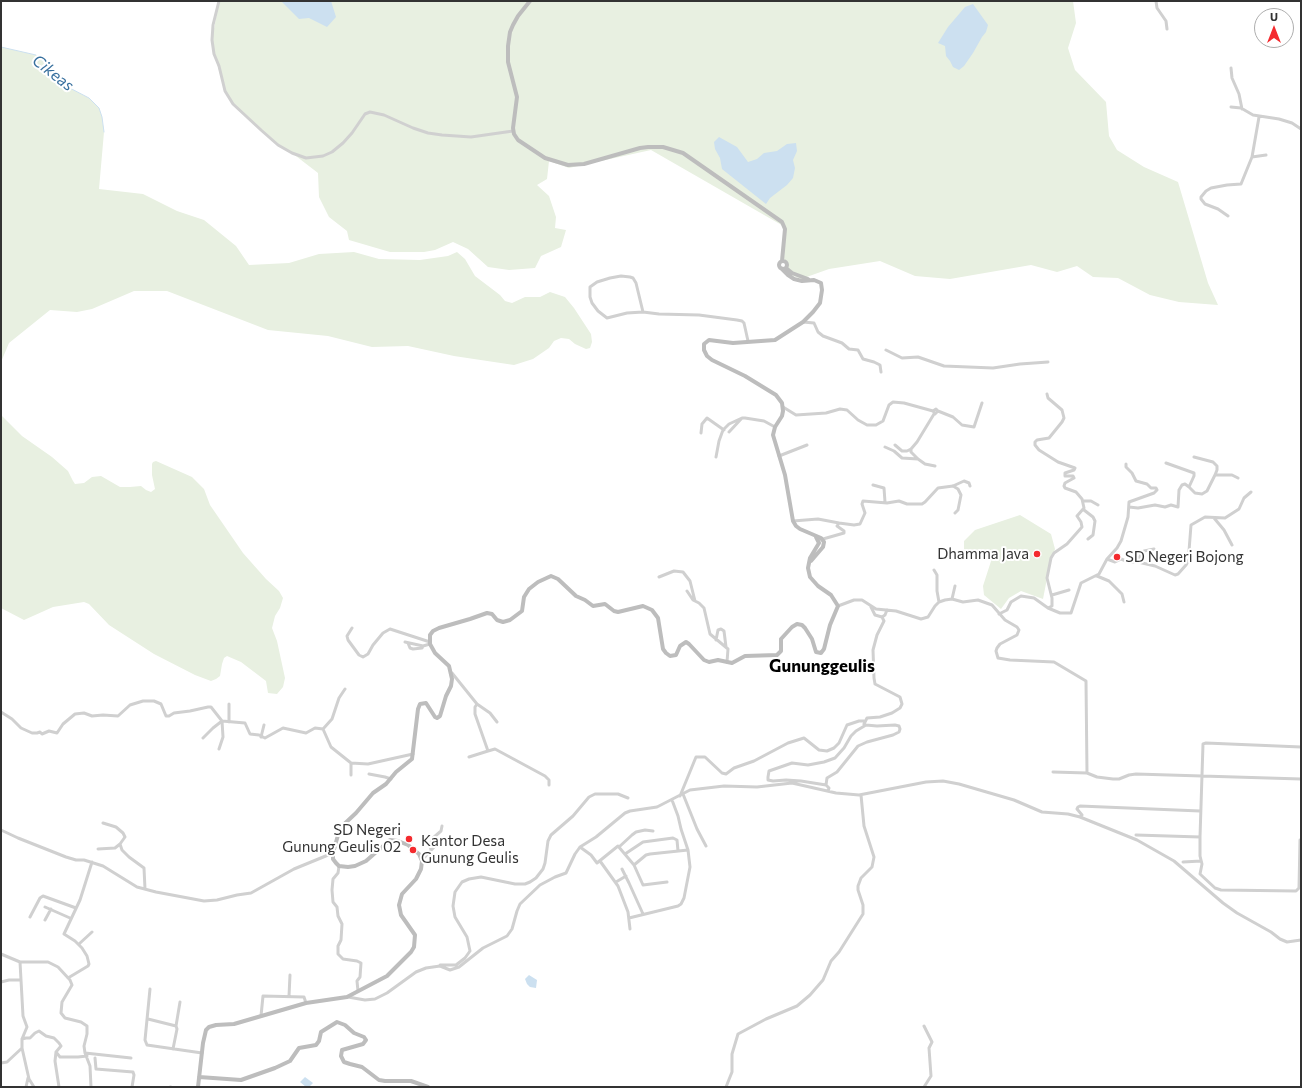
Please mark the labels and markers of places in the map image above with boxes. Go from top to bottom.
place label: Dhamma Java [937,545,1029,563]
place label: SD Negeri Bojong [1125,548,1244,566]
marker: Dhamma Java [1032,549,1042,559]
marker: SD Negeri Bojong [1112,552,1122,562]
place label: SD Negeri Gunung Geulis 02 [282,821,401,856]
place label: Kantor Desa Gunung Geulis [421,832,519,867]
marker: SD Negeri Gunung Geulis 02 [404,834,414,844]
marker: Kantor Desa Gunung Geulis [408,845,418,855]

